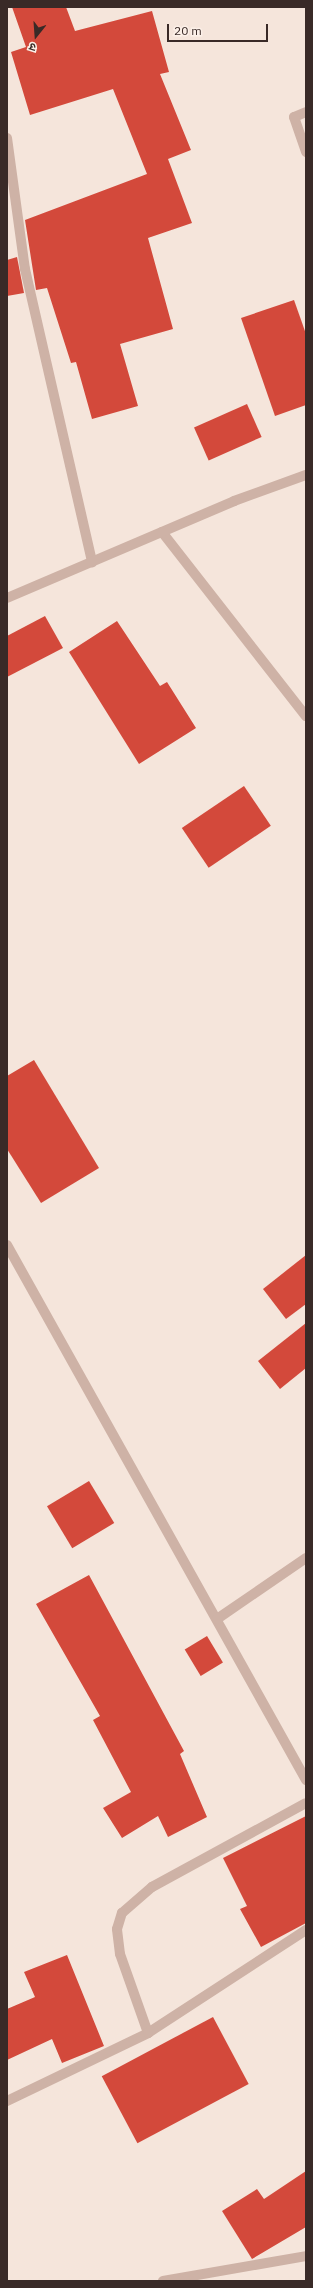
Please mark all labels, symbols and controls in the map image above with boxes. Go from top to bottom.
north arrow [16,16,56,56]
scale bar [169,16,270,42]
text: 20 m [174,23,202,38]
text: उ [27,40,38,55]

